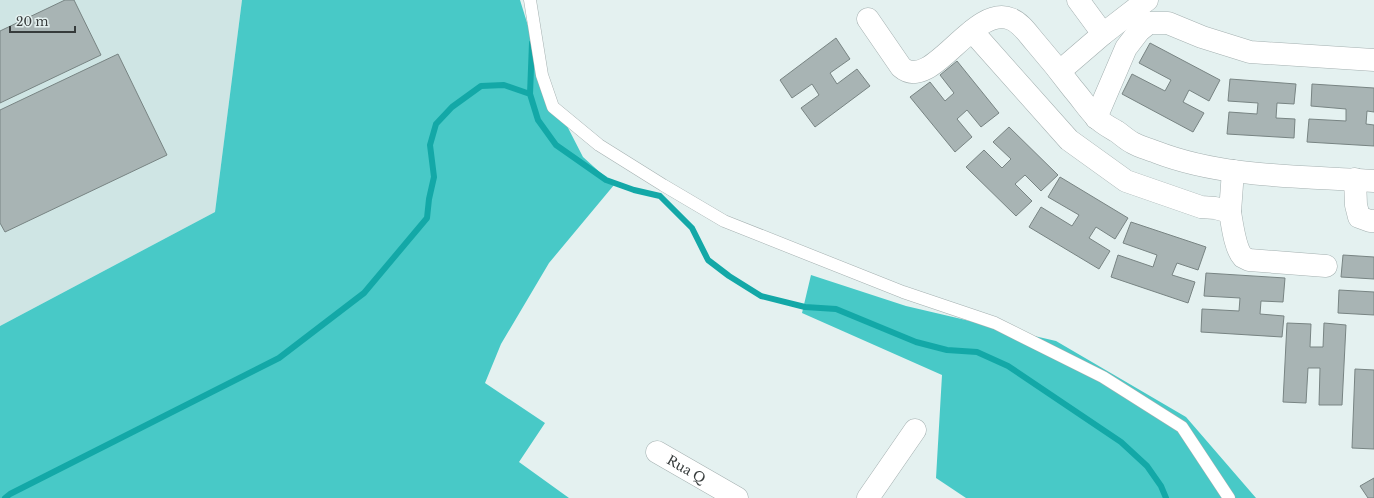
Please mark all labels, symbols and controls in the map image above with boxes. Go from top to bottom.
scale bar [10,8,75,34]
text: 20 m [16,14,48,29]
street label: Rua Q [664,452,709,488]

